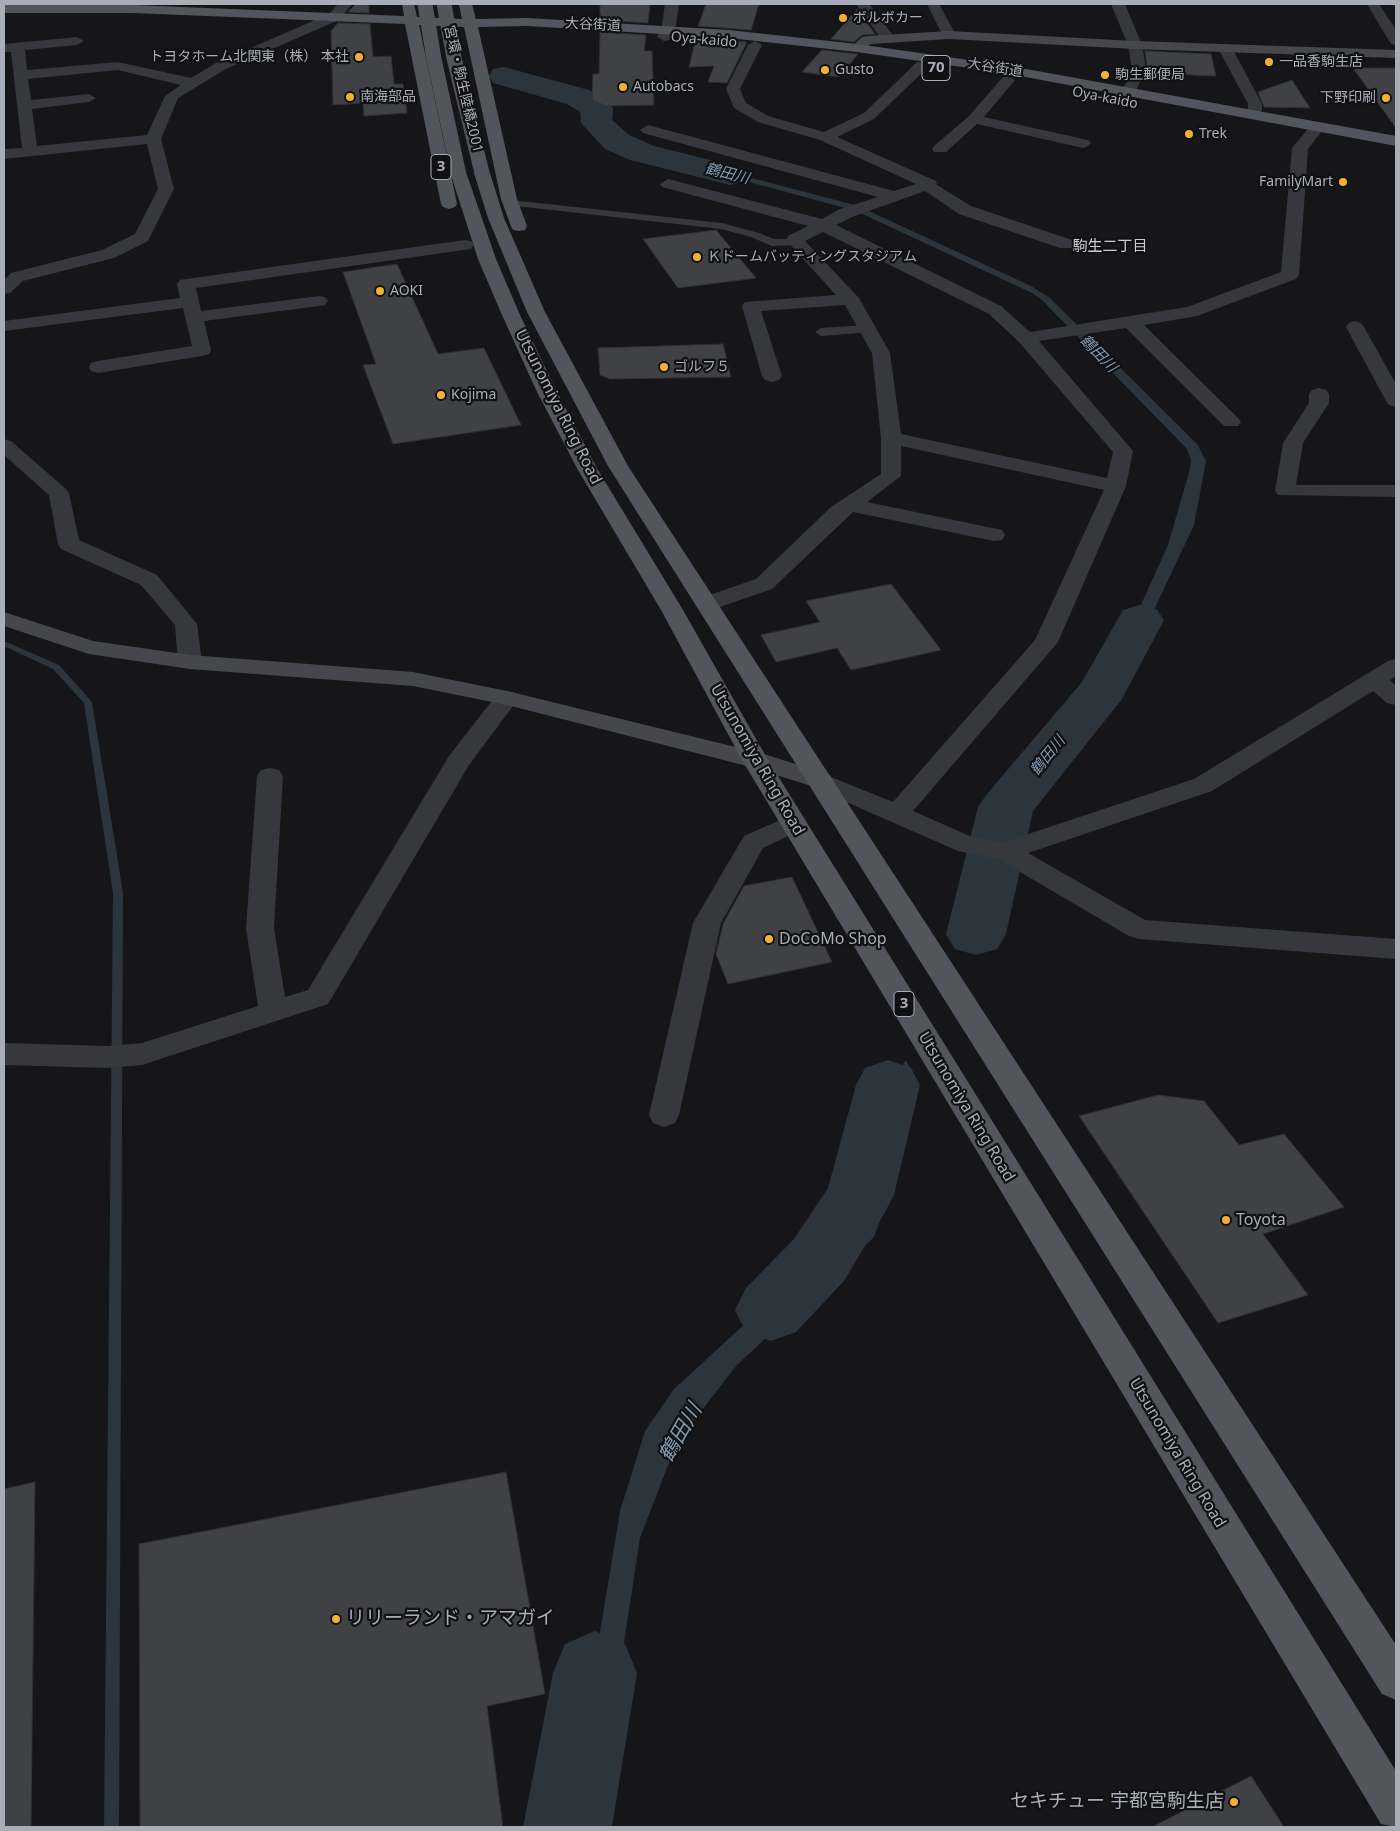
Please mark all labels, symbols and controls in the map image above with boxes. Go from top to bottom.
place label: ボルボカー [853,10,923,26]
marker: ボルボカー [837,12,849,24]
street label: 大谷街道 [565,15,621,35]
street label: 宮環・駒生陸橋2001 [440,24,486,154]
street label: Oya-kaido [670,29,738,51]
place label: トヨタホーム北関東（株） 本社 [149,49,349,65]
marker: トヨタホーム北関東（株） 本社 [353,51,365,63]
place label: 一品香駒生店 [1279,54,1363,70]
street label: 大谷街道 [966,55,1024,81]
road number: 70 [922,56,950,80]
marker: 一品香駒生店 [1263,56,1275,68]
place label: Gusto [835,62,874,78]
marker: Gusto [819,64,831,76]
place label: 駒生郵便局 [1115,67,1185,83]
marker: 駒生郵便局 [1099,69,1111,81]
place label: Autobacs [633,79,694,95]
marker: Autobacs [617,81,629,93]
street label: Oya-kaido [1071,83,1139,113]
place label: 南海部品 [360,89,416,105]
place label: 下野印刷 [1320,90,1376,106]
marker: 南海部品 [344,91,356,103]
marker: 下野印刷 [1380,92,1392,104]
place label: Trek [1199,126,1227,142]
marker: Trek [1183,128,1195,140]
road number: 3 [431,154,451,180]
water label: 鶴田川 [703,160,751,188]
place label: FamilyMart [1259,174,1333,190]
marker: FamilyMart [1337,176,1349,188]
district label: 駒生二丁目 [1073,238,1147,256]
place label: Ｋドームバッティングスタジアム [707,249,917,265]
marker: Ｋドームバッティングスタジアム [691,251,703,263]
place label: AOKI [390,283,423,299]
marker: AOKI [374,285,386,297]
street label: Utsunomiya Ring Road [511,326,605,488]
water label: 鶴田川 [1076,332,1120,376]
place label: ゴルフ５ [674,359,730,375]
marker: ゴルフ５ [658,361,670,373]
place label: Kojima [451,387,496,403]
marker: Kojima [435,389,447,401]
street label: Utsunomiya Ring Road [706,681,808,839]
water label: 鶴田川 [1027,733,1069,779]
place label: DoCoMo Shop [779,929,887,949]
marker: DoCoMo Shop [763,933,775,945]
road number: 3 [894,992,914,1016]
street label: Utsunomiya Ring Road [914,1029,1018,1185]
place label: Toyota [1236,1210,1286,1230]
marker: Toyota [1220,1214,1232,1226]
street label: Utsunomiya Ring Road [1125,1375,1229,1531]
water label: 鶴田川 [654,1399,708,1467]
place label: リリーランド・アマガイ [346,1608,555,1630]
marker: リリーランド・アマガイ [330,1613,342,1625]
place label: セキチュー 宇都宮駒生店 [1010,1791,1224,1813]
marker: セキチュー 宇都宮駒生店 [1228,1796,1240,1808]

